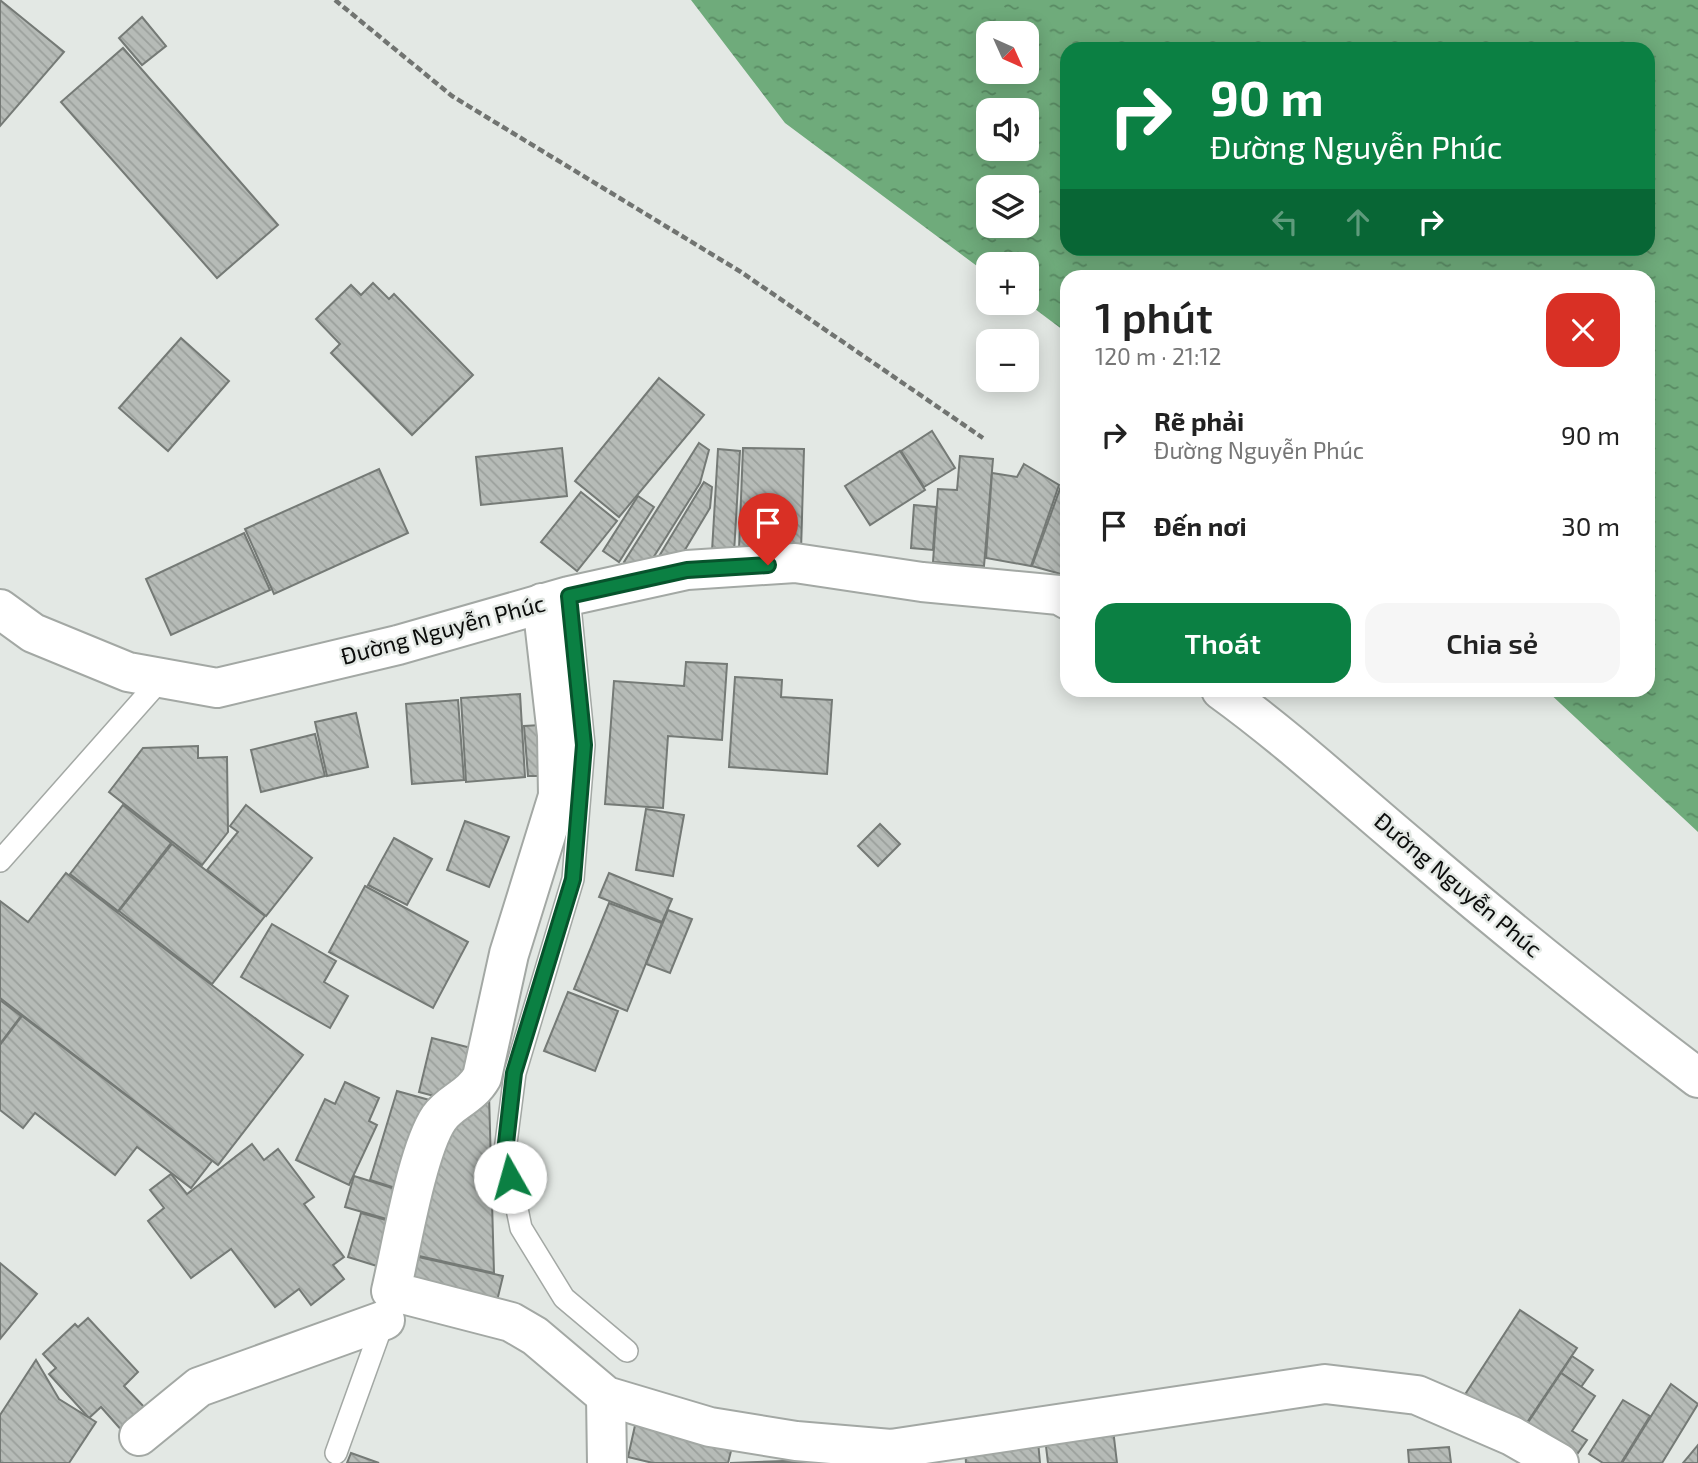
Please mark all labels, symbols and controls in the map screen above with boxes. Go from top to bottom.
north arrow [976,21,1040,84]
map controls [976,21,1039,392]
text: 90 m [1210,67,1324,126]
icon: right [1095,70,1186,161]
button: sound [976,98,1039,161]
text: Đường Nguyễn Phúc [1210,127,1502,165]
button: layers [976,175,1039,238]
icon: left [1266,203,1304,241]
icon: ahead [1339,203,1377,241]
icon: right [1412,203,1450,241]
button: + [976,252,1039,315]
text: 1 phút [1095,291,1213,341]
button: close [1546,293,1620,367]
button: − [976,329,1039,392]
text: 120 m · 21:12 [1095,342,1222,370]
text: Rẽ phải [1154,405,1244,436]
icon: right [1095,416,1133,454]
text: 90 m [1561,419,1620,450]
text: Đường Nguyễn Phúc [1154,436,1364,464]
pin [738,493,798,565]
icon: arrive [749,504,787,542]
icon: arrive [1095,507,1133,545]
text: Đến nơi [1154,510,1247,541]
text: 30 m [1561,510,1620,541]
street label: Đường Nguyễn Phúc [338,588,548,670]
button: Thoát [1095,603,1351,683]
button: Chia sẻ [1365,603,1620,683]
street label: Đường Nguyễn Phúc [1369,806,1548,962]
position arrow [473,1140,547,1214]

